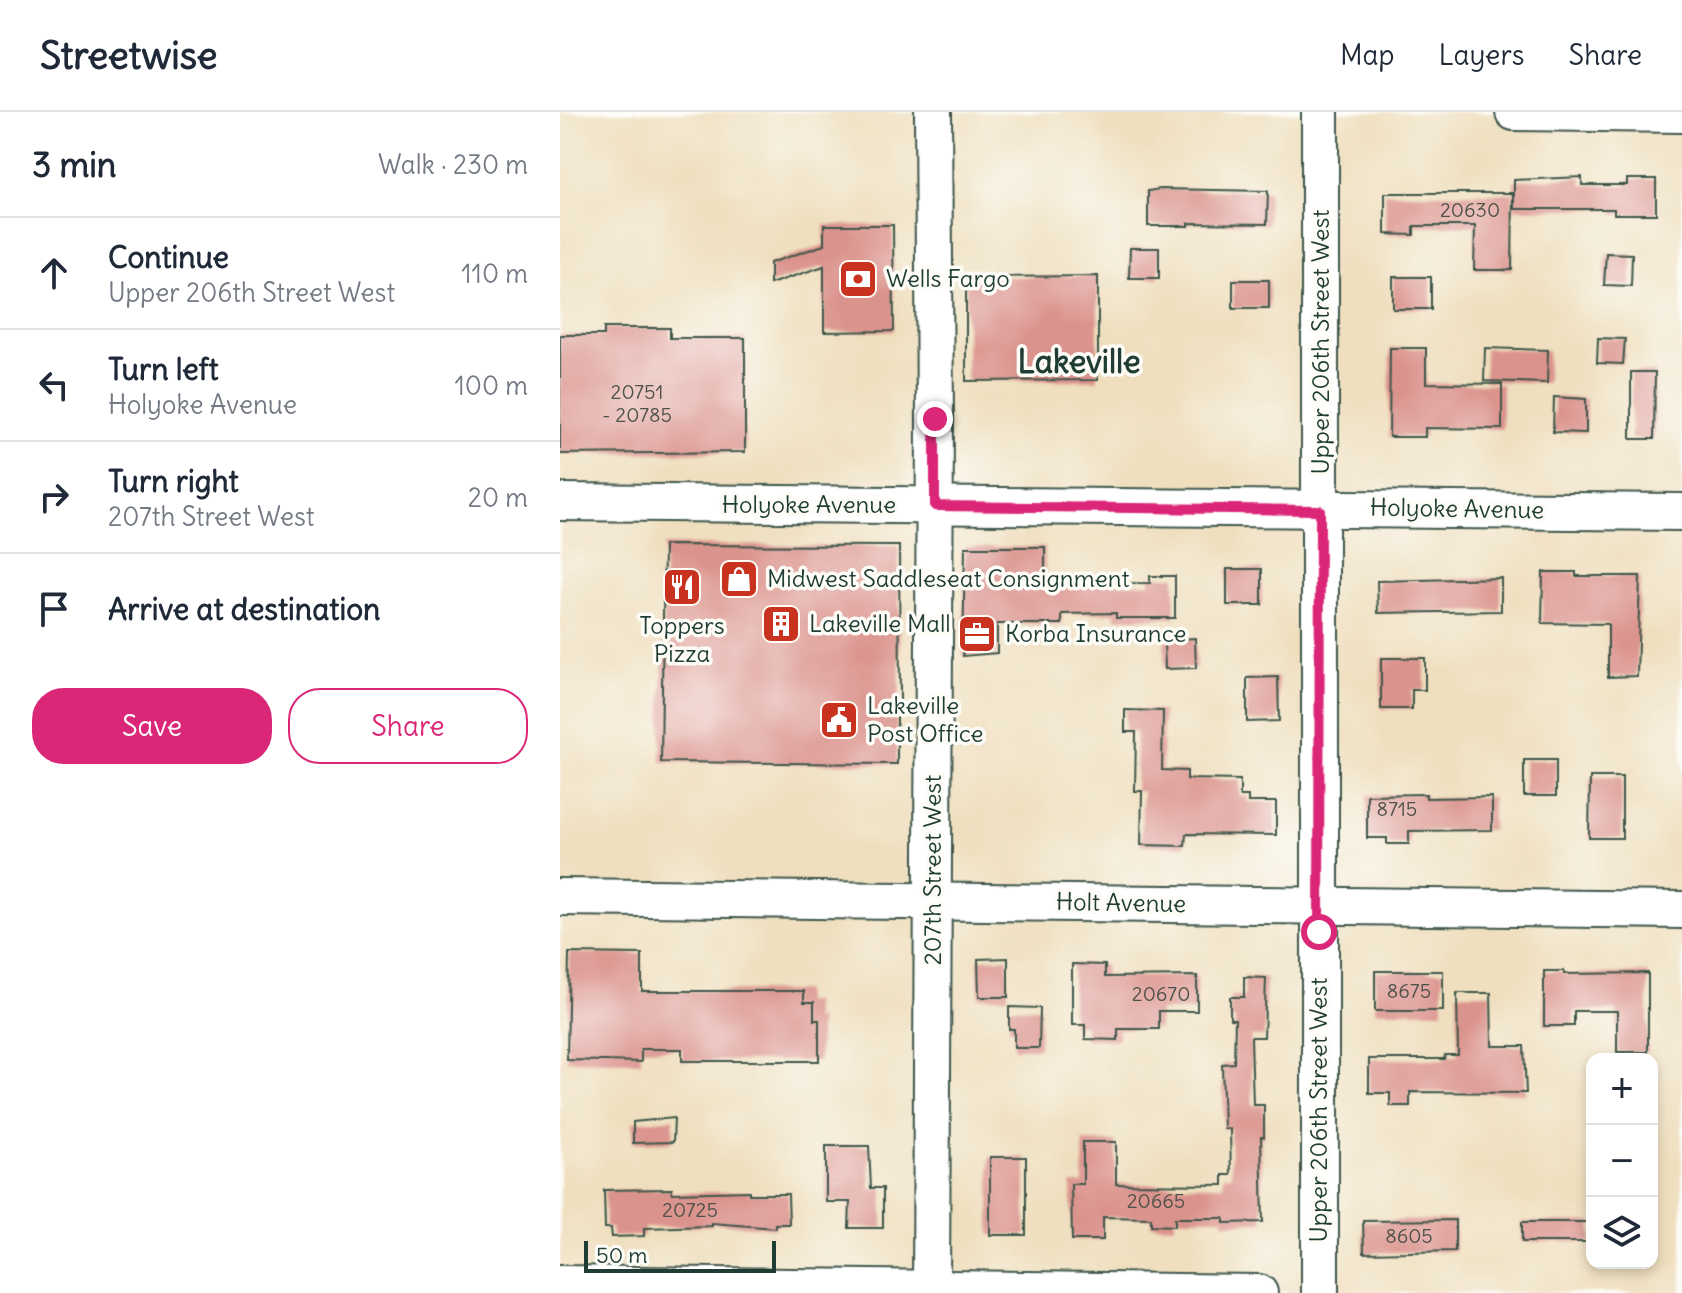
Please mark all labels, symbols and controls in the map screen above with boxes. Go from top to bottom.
text: Streetwise [40,32,218,79]
text: Map [1340,37,1395,73]
text: Layers [1439,37,1525,73]
text: Share [1569,37,1642,73]
text: 3 min [32,143,117,186]
text: Walk · 230 m [378,148,528,181]
house number: 20630 [1440,197,1500,222]
street label: Upper 206th Street West [1305,209,1335,475]
text: Continue [108,238,229,276]
icon: ahead [32,251,76,295]
text: 110 m [461,257,528,290]
bank icon: Wells Fargo [837,258,879,300]
place label: Wells Fargo [886,263,1010,293]
text: Upper 206th Street West [108,276,395,309]
district label: Lakeville [1017,341,1141,382]
text: Turn left [108,350,219,388]
icon: left [32,363,76,407]
text: 100 m [454,369,528,402]
house number: 20751 - 20785 [602,379,672,427]
text: Holyoke Avenue [108,388,297,421]
route end [917,401,953,437]
text: Turn right [108,462,239,500]
icon: right [32,475,76,519]
text: 20 m [468,481,528,514]
street label: Holyoke Avenue [722,489,896,519]
street label: Holyoke Avenue [1370,491,1544,525]
text: 207th Street West [108,500,315,533]
shop icon: Midwest Saddleseat Consignment [718,558,760,600]
place label: Midwest Saddleseat Consignment [767,563,1130,593]
restaurant icon: Toppers Pizza [661,566,703,608]
icon: arrive [32,587,76,631]
text: Arrive at destination [108,590,380,628]
building icon: Lakeville Mall [760,603,802,645]
place label: Lakeville Mall [809,608,951,638]
place label: Toppers Pizza [639,610,725,668]
office icon: Korba Insurance [956,613,998,655]
place label: Korba Insurance [1005,618,1187,648]
button: Save [32,688,272,764]
button: Share [288,688,528,764]
place label: Lakeville Post Office [867,690,984,748]
public building icon: Lakeville Post Office [818,699,860,741]
street label: 207th Street West [917,775,947,965]
house number: 8715 [1377,796,1417,821]
street label: Holt Avenue [1056,886,1186,918]
route start [1301,914,1337,950]
street label: Upper 206th Street West [1303,977,1333,1243]
house number: 8675 [1387,978,1431,1003]
house number: 20670 [1132,981,1190,1006]
map controls [1586,1053,1658,1269]
button: + [1586,1053,1658,1125]
button: − [1586,1125,1658,1197]
house number: 20665 [1127,1188,1185,1213]
house number: 20725 [662,1197,718,1222]
button: layers [1586,1197,1658,1269]
house number: 8605 [1385,1223,1433,1248]
scale bar [584,1237,776,1273]
text: 50 m [596,1241,648,1269]

